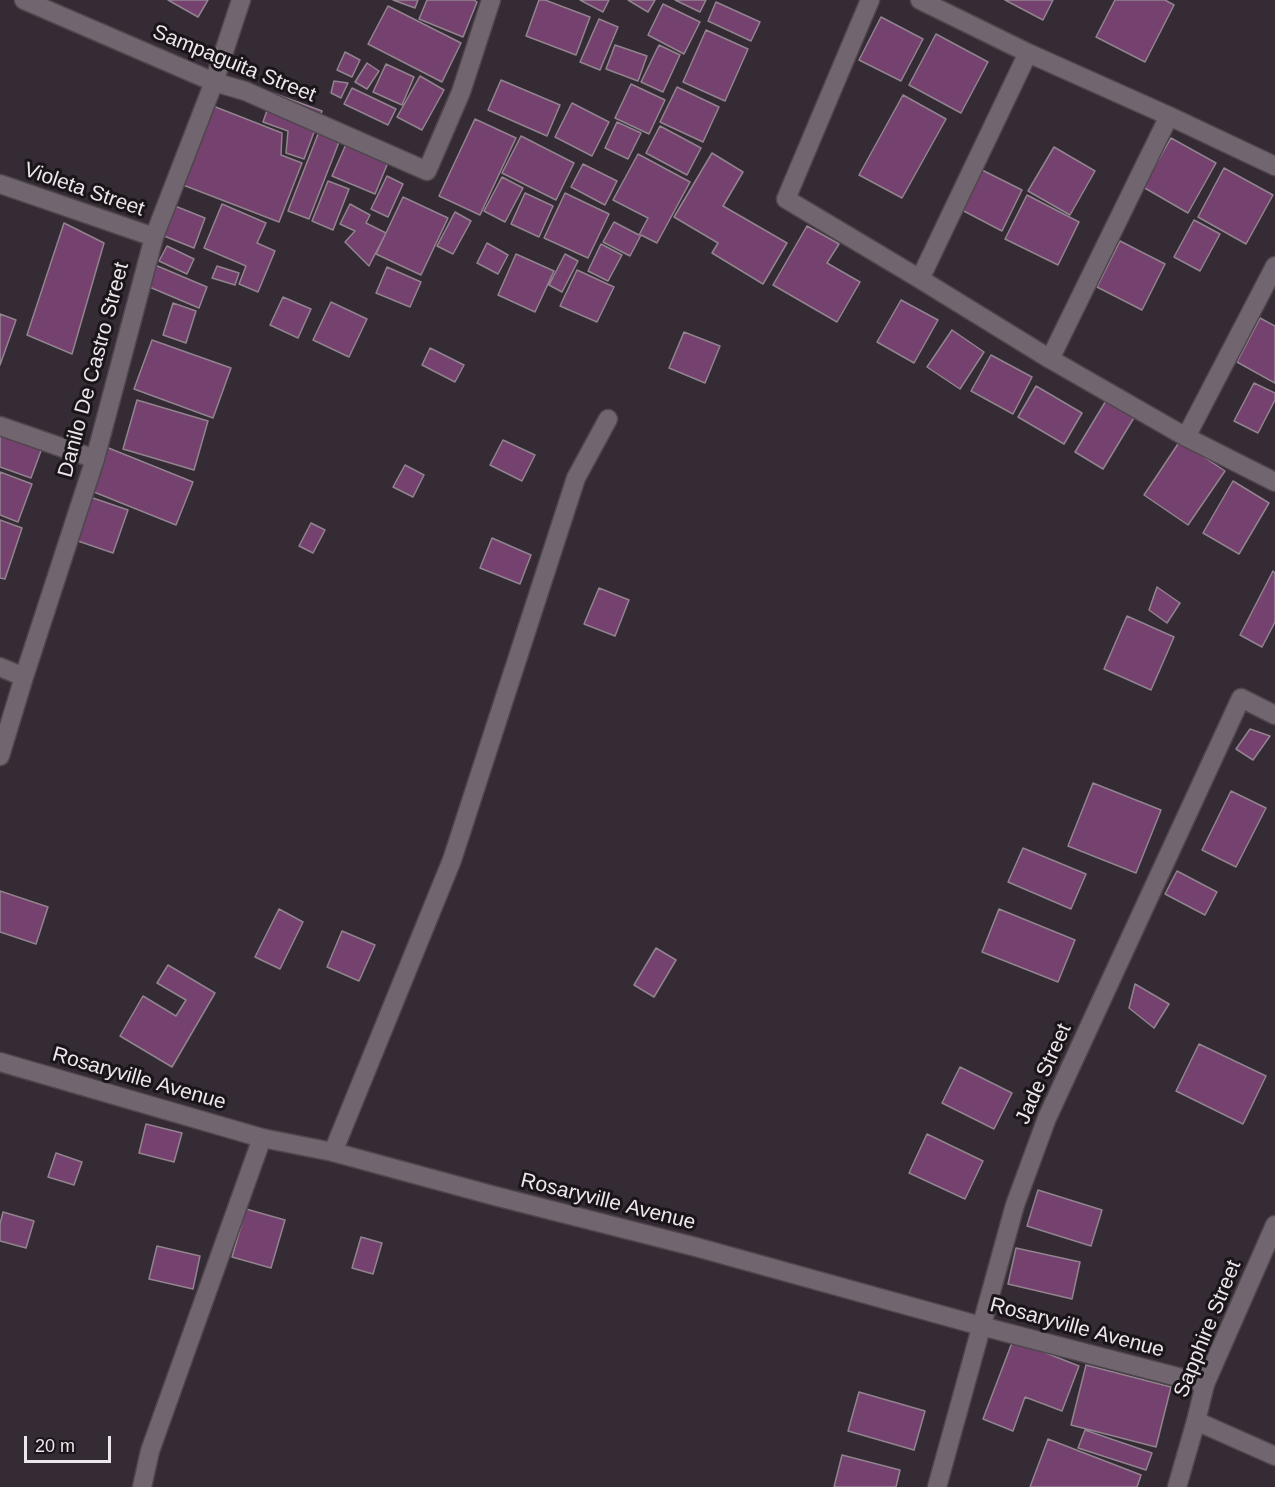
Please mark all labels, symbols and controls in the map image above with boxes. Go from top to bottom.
street label: Sampaguita Street [149,20,319,108]
street label: Violeta Street [20,158,148,222]
street label: Danilo De Castro Street [53,260,135,480]
street label: Jade Street [1011,1020,1077,1128]
street label: Rosaryville Avenue [49,1042,229,1116]
street label: Rosaryville Avenue [518,1168,698,1236]
street label: Sapphire Street [1169,1257,1247,1401]
street label: Rosaryville Avenue [987,1293,1167,1363]
scale bar [27,1424,114,1462]
text: 20 m [35,1436,75,1456]

